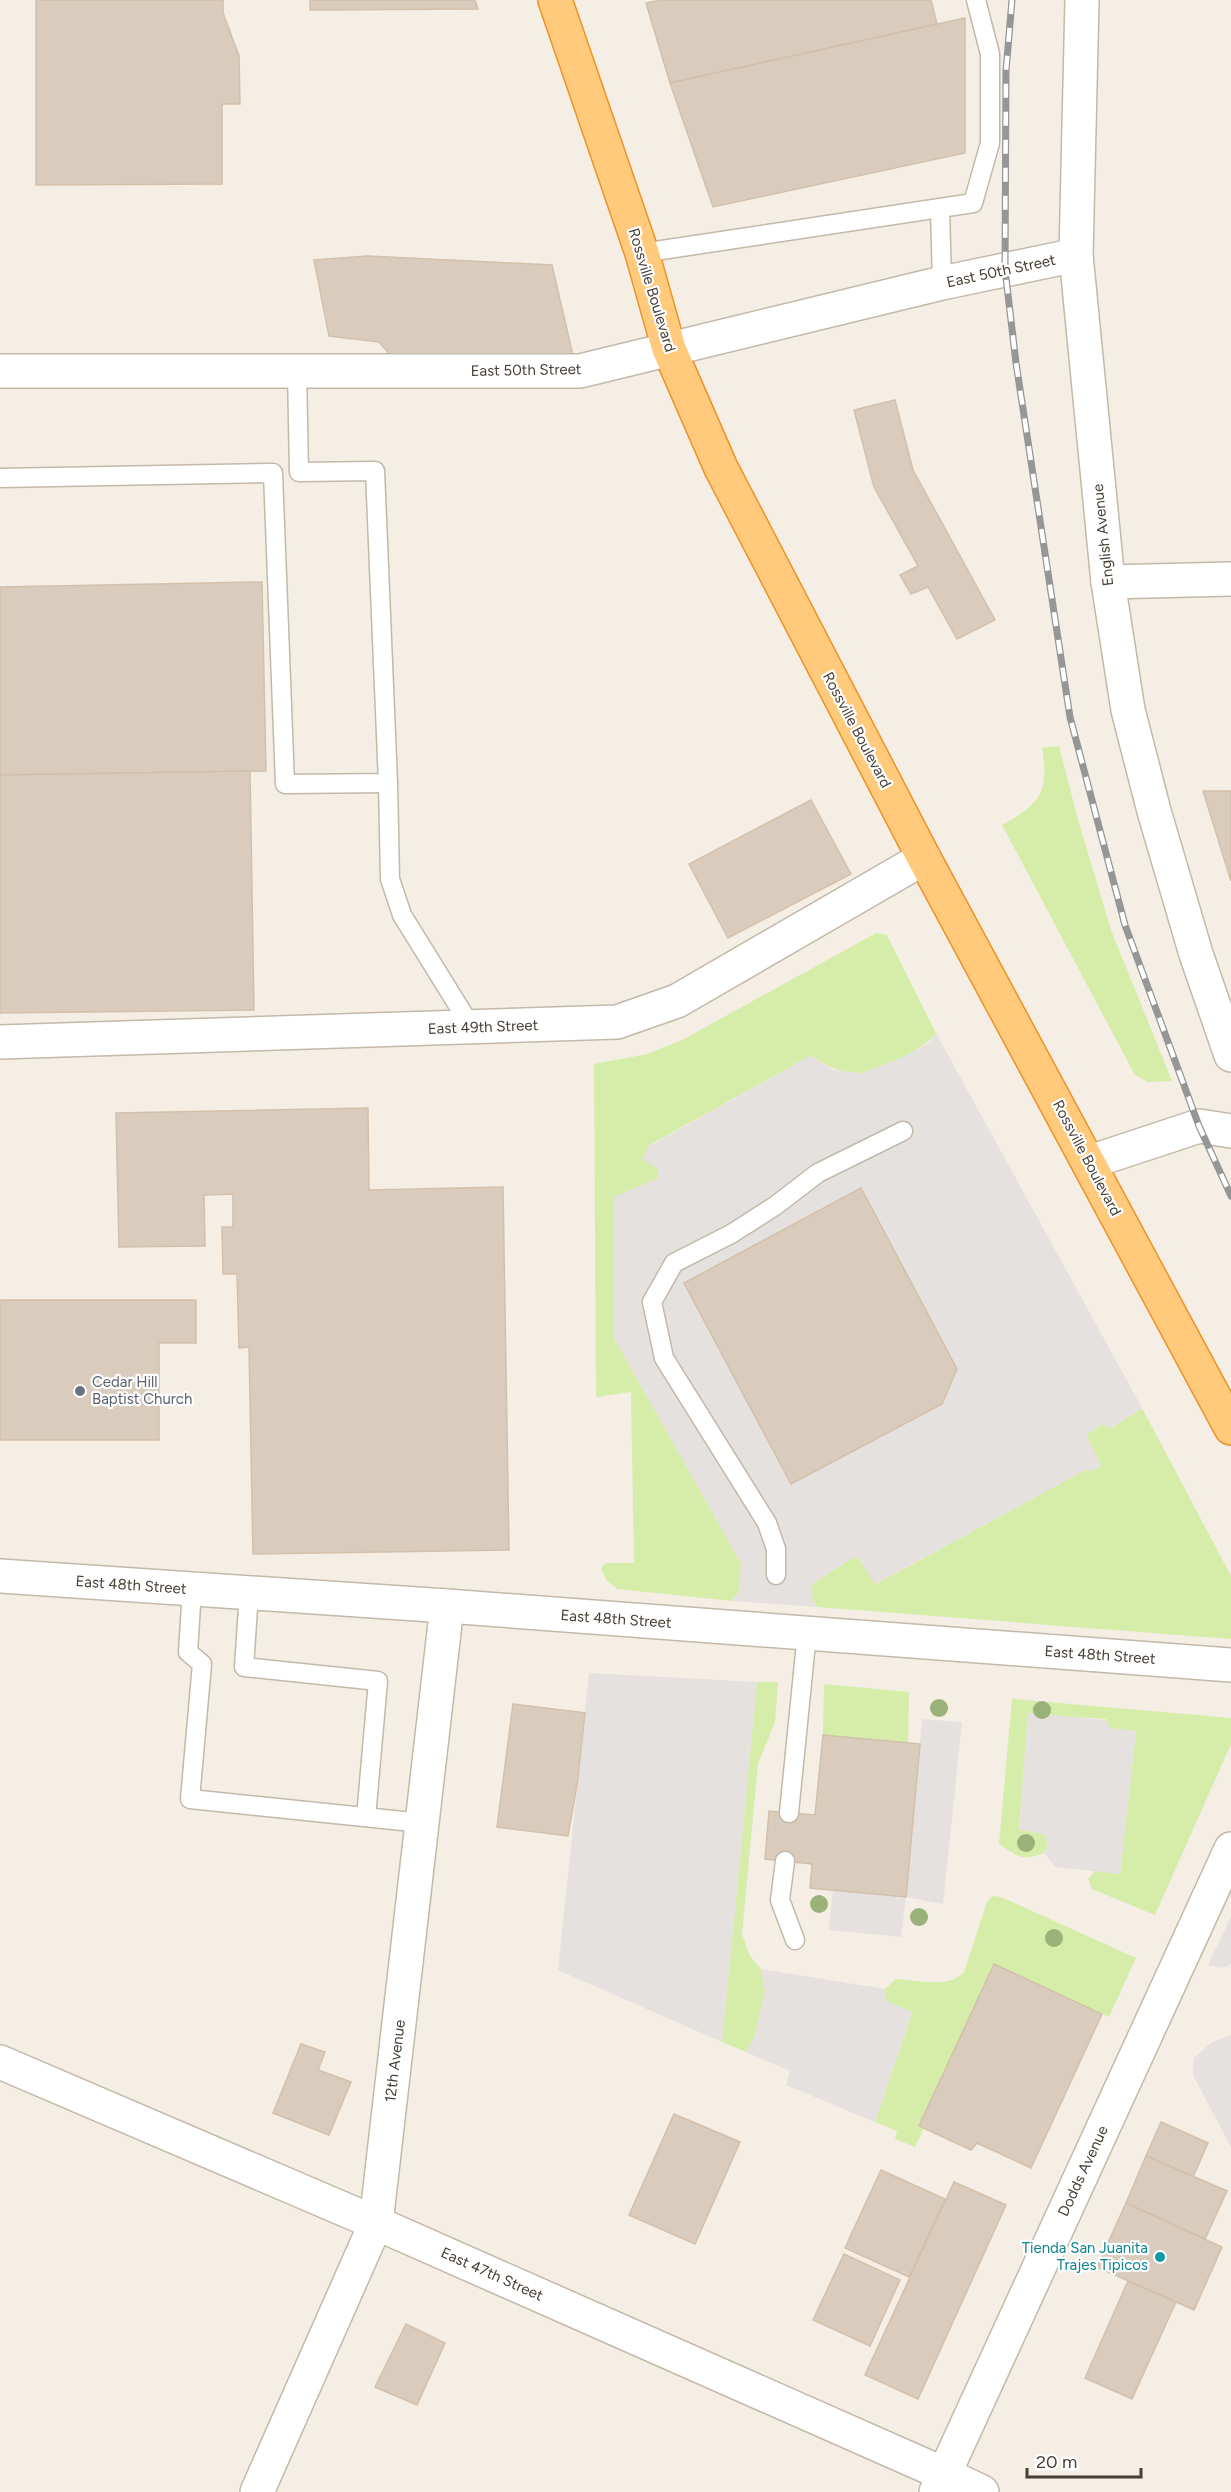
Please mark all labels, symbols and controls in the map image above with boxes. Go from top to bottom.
street label: Rossville Boulevard [625,226,679,354]
street label: East 50th Street [945,251,1057,291]
street label: East 50th Street [470,360,582,380]
street label: English Avenue [1089,483,1117,587]
street label: Rossville Boulevard [819,669,895,791]
street label: East 49th Street [427,1016,539,1038]
street label: Rossville Boulevard [1049,1097,1125,1219]
place label: Cedar Hill Baptist Church [92,1373,192,1408]
marker: Cedar Hill Baptist Church [73,1384,87,1398]
street label: East 48th Street [75,1572,187,1598]
street label: East 48th Street [560,1606,672,1632]
street label: East 48th Street [1044,1642,1156,1668]
street label: 12th Avenue [381,2019,409,2103]
street label: Dodds Avenue [1054,2123,1112,2219]
place label: Tienda San Juanita Trajes Tipicos [1022,2239,1148,2274]
street label: East 47th Street [438,2243,546,2305]
marker: Tienda San Juanita Trajes Tipicos [1153,2250,1167,2264]
scale bar [1027,2441,1141,2479]
text: 20 m [1036,2451,1077,2473]

